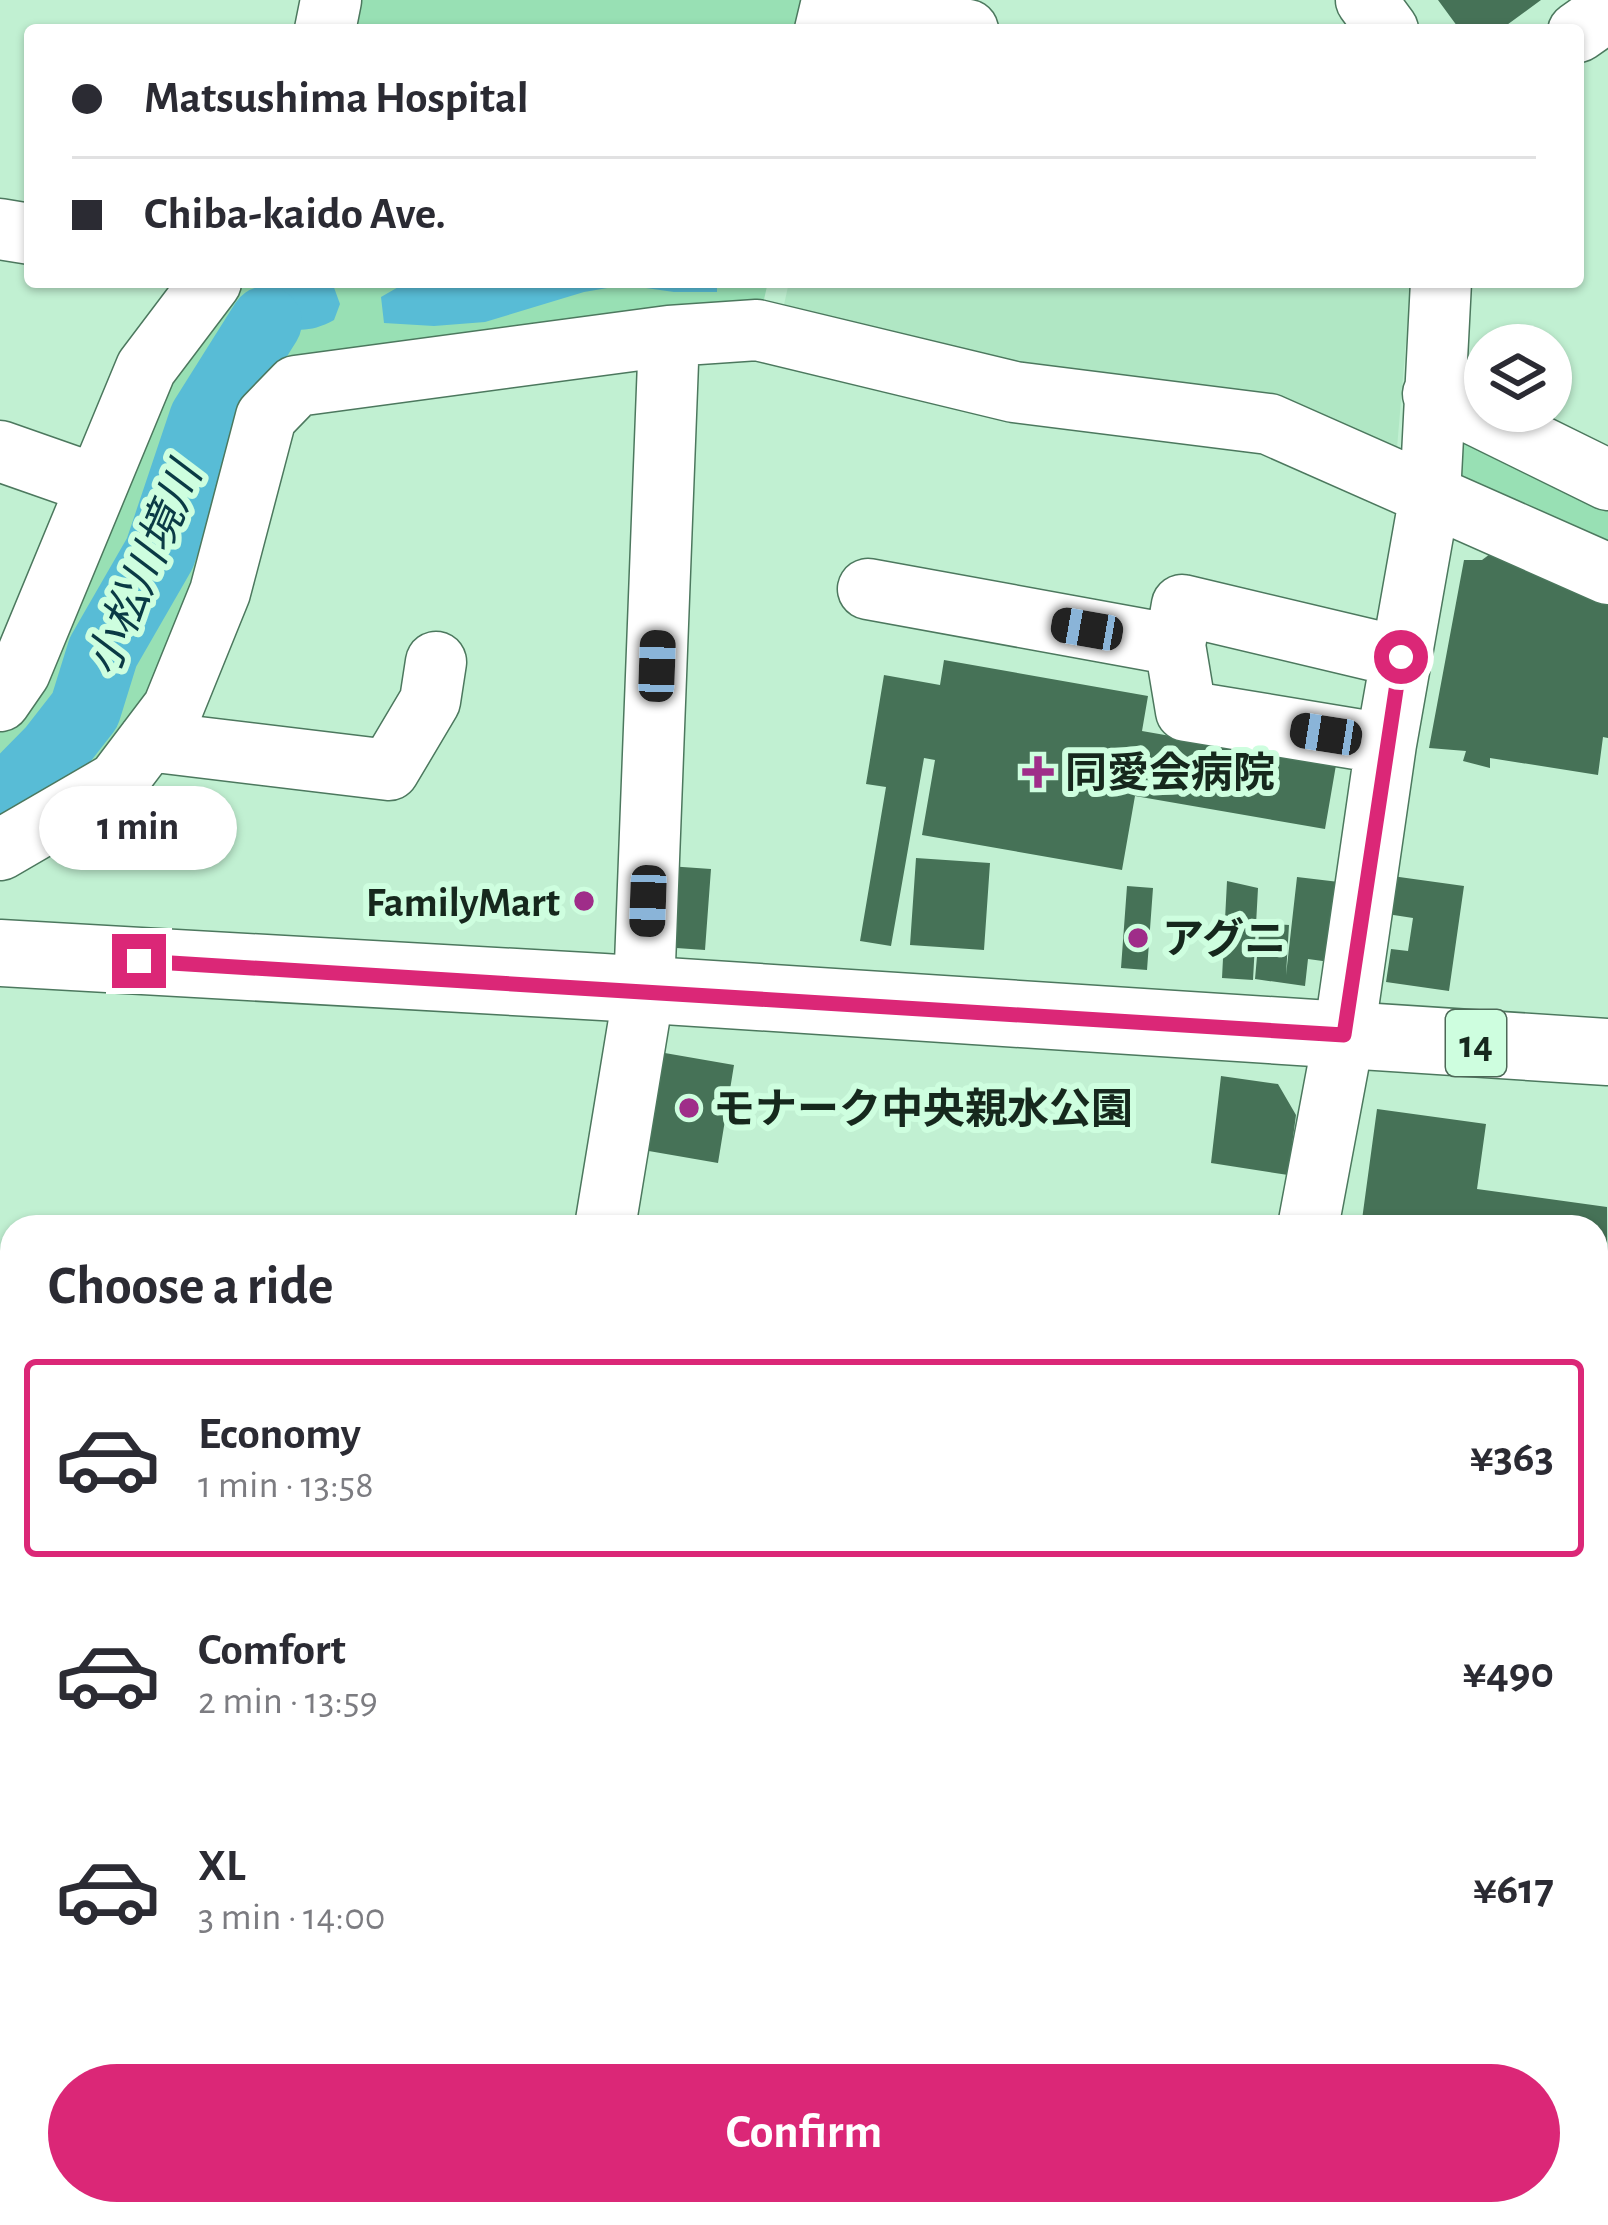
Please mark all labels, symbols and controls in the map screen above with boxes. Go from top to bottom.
text: Matsushima Hospital [144,76,528,121]
text: Chiba-kaido Ave. [144,192,446,237]
map controls [1464,324,1572,432]
button: layers [1464,324,1572,432]
water label: 小松川境川 [79,453,212,682]
car [1048,605,1126,653]
car [638,629,676,703]
route start [1374,630,1428,684]
car [1288,711,1364,757]
place label: 同愛会病院 [1065,751,1275,795]
marker: 同愛会病院 [1022,756,1054,788]
callout: 1 min [40,787,238,871]
text: 1 min [97,808,179,847]
car [629,864,667,938]
place label: FamilyMart [366,882,560,924]
marker: FamilyMart [571,888,597,914]
place label: アグニ [1162,916,1286,961]
marker: アグニ [1125,925,1151,951]
route end [112,934,166,988]
road number: 14 [1446,1010,1506,1076]
place label: モナーク中央親水公園 [713,1087,1133,1131]
marker: モナーク中央親水公園 [676,1095,702,1121]
text: Choose a ride [48,1260,334,1314]
icon: car [54,1404,162,1512]
text: Economy [198,1412,361,1457]
text: ¥363 [1470,1435,1554,1480]
text: 1 min · 13:58 [198,1466,374,1505]
icon: car [54,1620,162,1728]
text: Comfort [198,1628,346,1673]
text: ¥490 [1463,1651,1554,1696]
text: 2 min · 13:59 [198,1682,378,1721]
icon: car [54,1836,162,1944]
text: XL [198,1844,246,1889]
text: ¥617 [1473,1867,1554,1912]
text: 3 min · 14:00 [198,1898,385,1937]
button: Confirm [48,2064,1560,2202]

